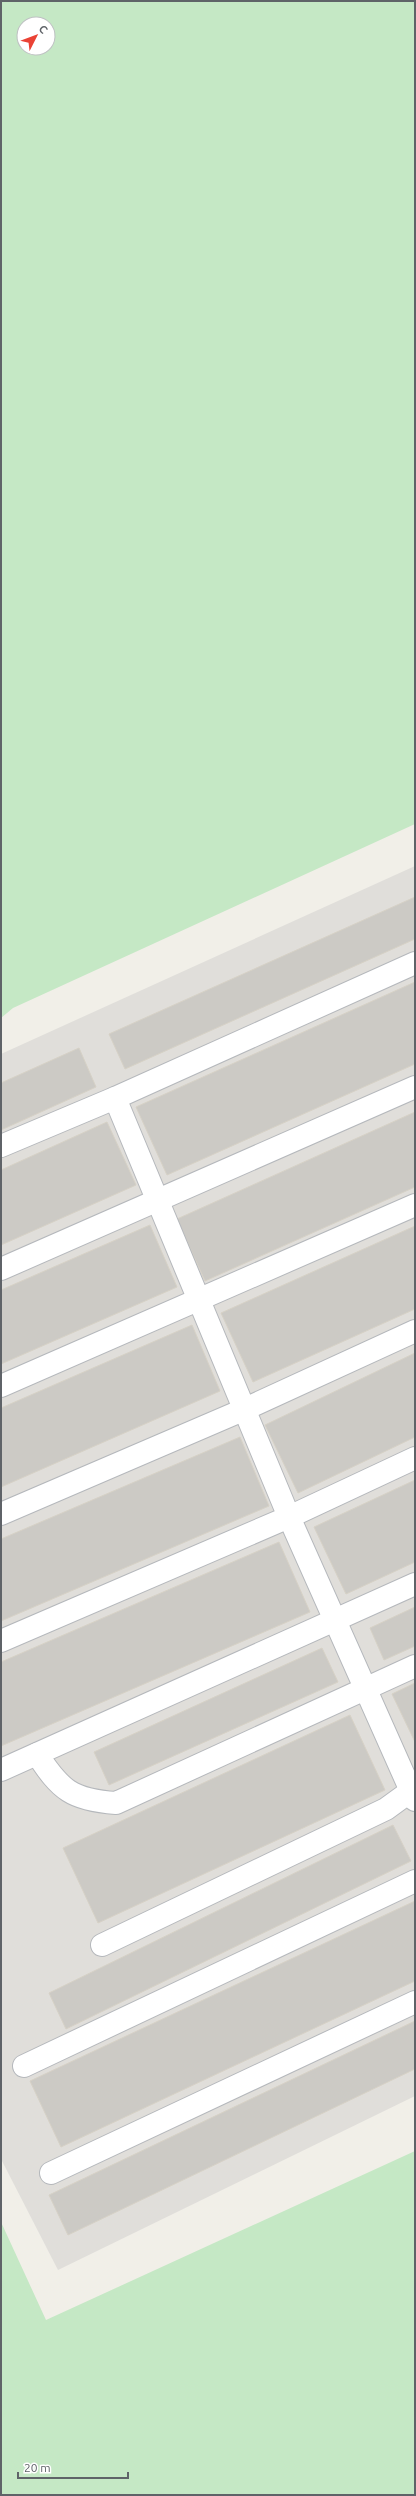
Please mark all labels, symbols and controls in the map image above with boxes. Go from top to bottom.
north arrow [16,16,56,56]
text: С [37,23,50,36]
scale bar [18,2454,128,2480]
text: 20 m [24,2461,51,2474]

